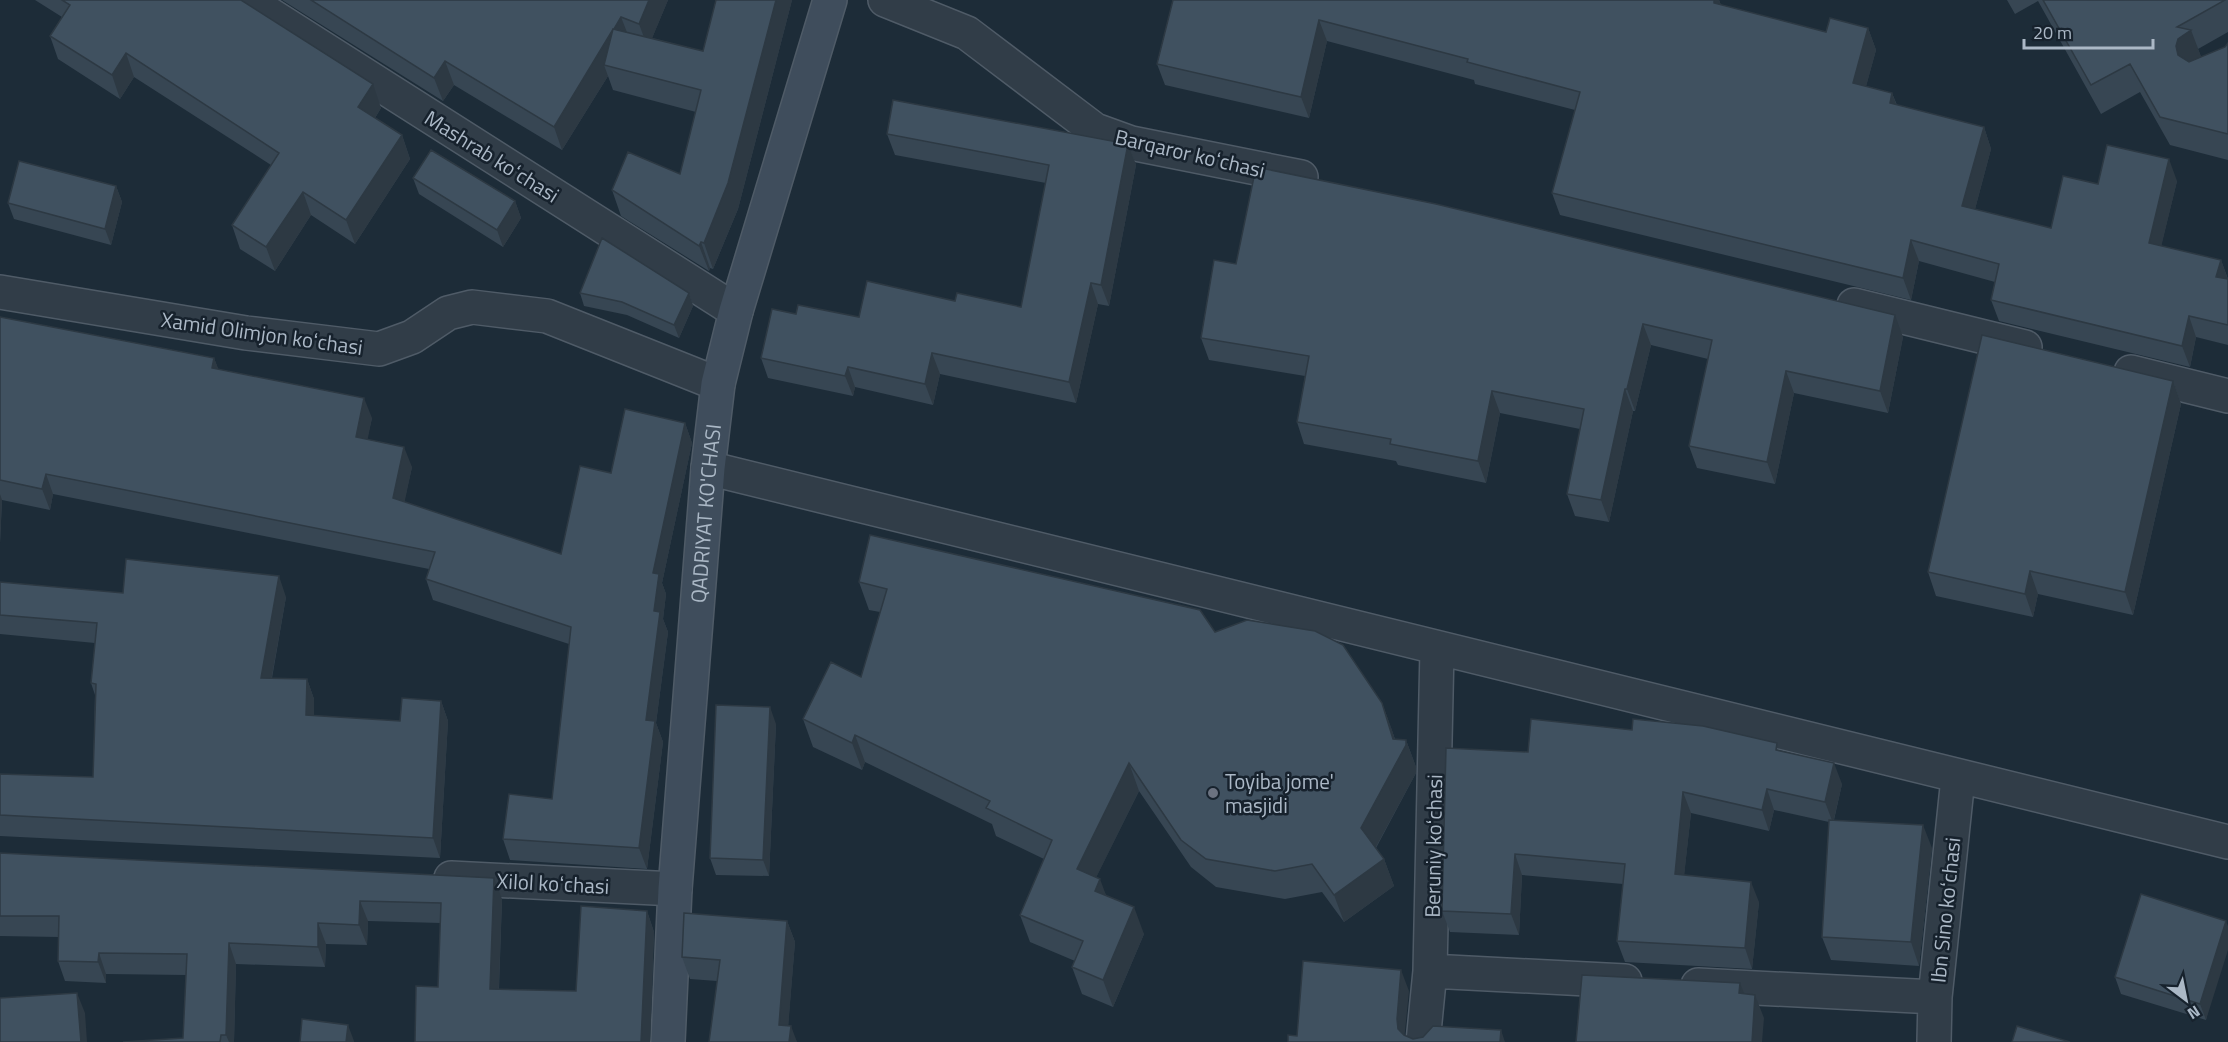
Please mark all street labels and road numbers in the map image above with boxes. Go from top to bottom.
street label: Mashrab koʻchasi [418,102,566,210]
street label: Barqaror koʻchasi [1112,120,1268,186]
street label: Xamid Olimjon koʻchasi [159,303,365,363]
street label: QADRIYAT KO'CHASI [681,422,729,604]
street label: Beruniy koʻchasi [1416,774,1450,918]
street label: Ibn Sino koʻchasi [1921,836,1969,984]
street label: Xilol koʻchasi [496,864,610,902]

